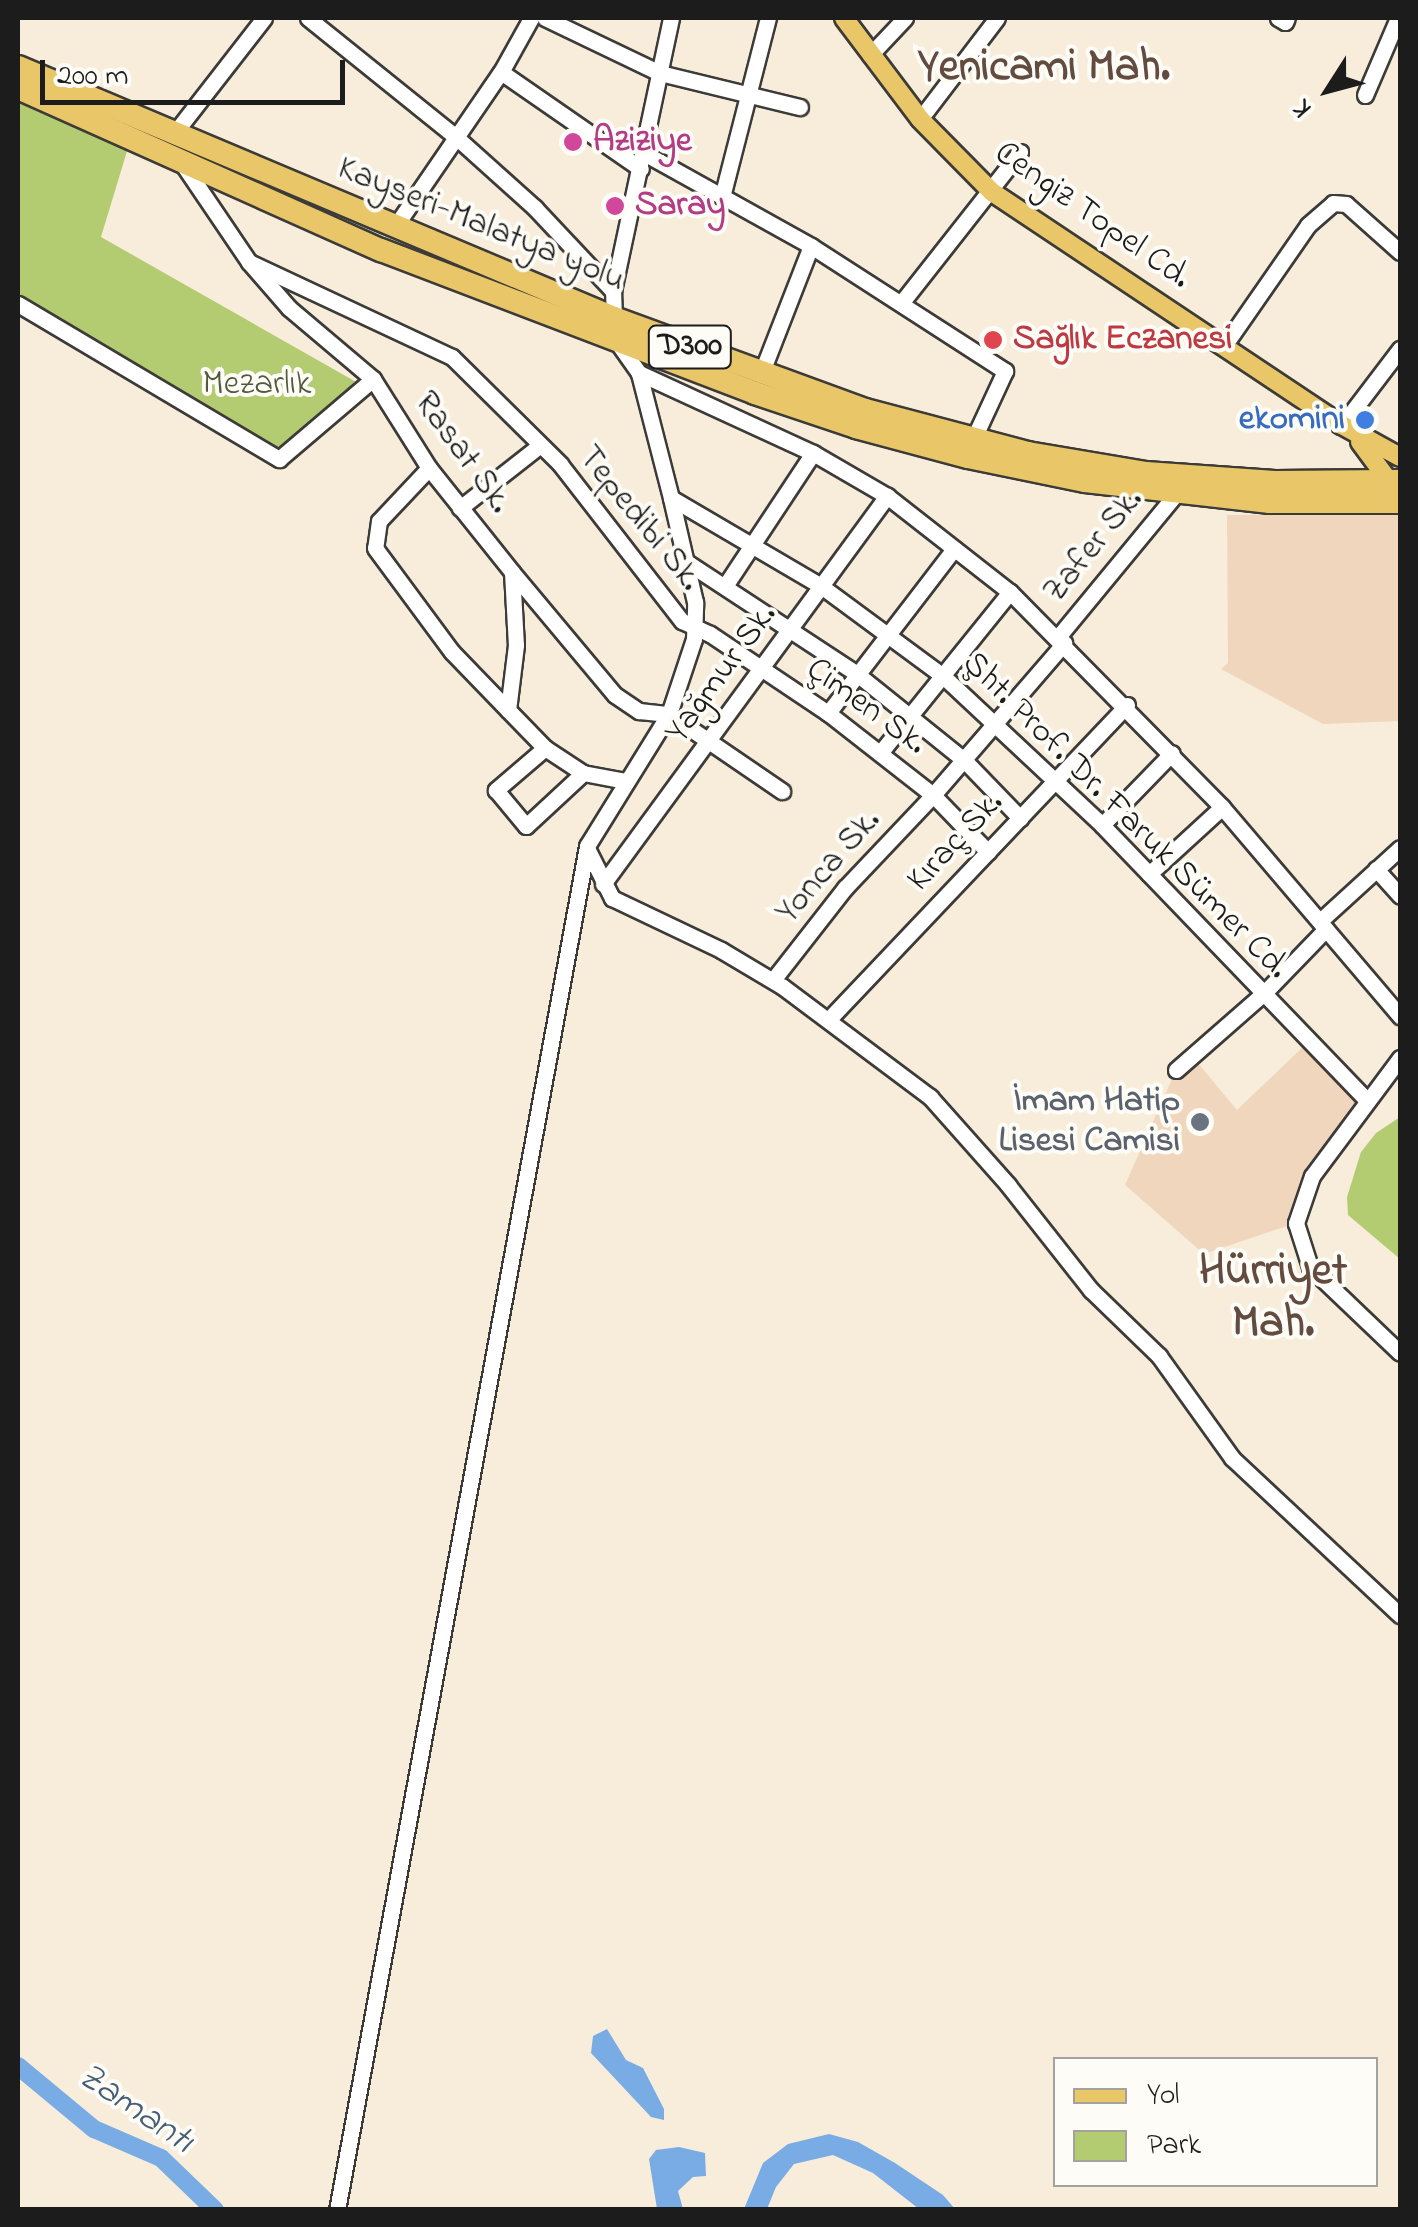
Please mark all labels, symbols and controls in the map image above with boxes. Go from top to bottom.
scale bar [45,40,350,102]
north arrow [1278,40,1378,140]
district label: Yenicami Mah. [918,42,1170,96]
text: 200 m [57,55,129,99]
text: K [1283,90,1324,125]
place label: Aziziye [593,121,692,163]
marker: Aziziye [562,131,584,153]
street label: Cengiz Topel Cd. [986,133,1198,299]
street label: Kayseri-Malatya yolu [331,148,631,302]
place label: Saray [635,185,726,227]
marker: Saray [604,195,626,217]
place label: Sağlık Eczanesi [1013,319,1232,361]
road number: D300 [648,320,732,374]
marker: Sağlık Eczanesi [982,329,1004,351]
park label: Mezarlık [203,364,311,406]
street label: Rasat Sk. [404,384,520,522]
place label: ekomini [1239,399,1345,441]
marker: ekomini [1354,409,1376,431]
street label: Tepedibi Sk. [568,438,710,600]
street label: Zafer Sk. [1035,480,1153,612]
street label: Yağmur Sk. [657,596,787,752]
street label: Şht. Prof. Dr. Faruk Sümer Cd. [953,644,1297,988]
street label: Çimen Sk. [797,649,935,765]
street label: Kıraç Sk. [899,783,1013,901]
street label: Yonca Sk. [768,801,890,933]
place label: İmam Hatip Lisesi Camisi [999,1081,1180,1163]
marker: İmam Hatip Lisesi Camisi [1189,1111,1211,1133]
district label: Hürriyet Mah. [1199,1246,1347,1352]
water label: Zamantı [68,2055,202,2165]
legend [1053,2057,1378,2187]
text: Yol [1147,2074,1180,2118]
text: Park [1147,2124,1201,2168]

